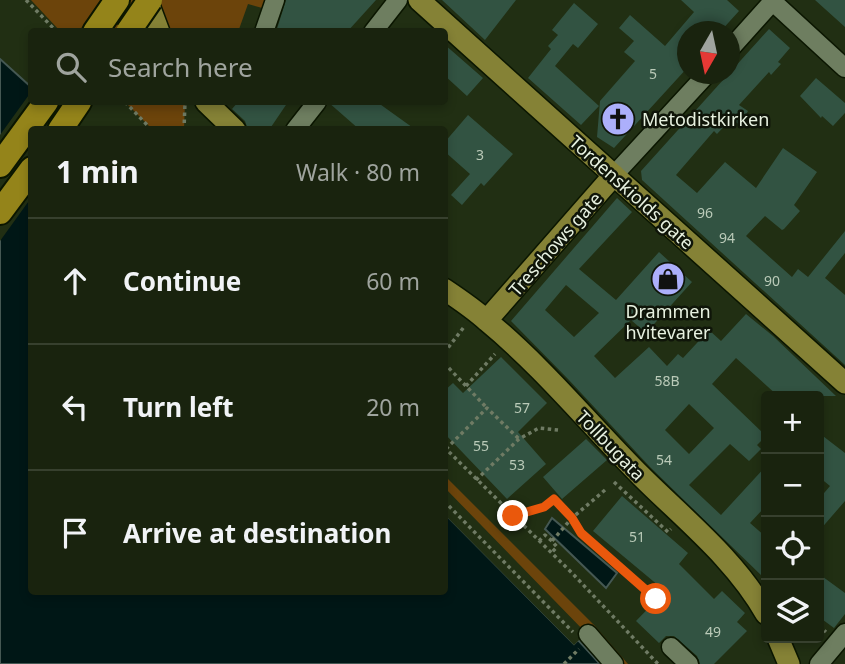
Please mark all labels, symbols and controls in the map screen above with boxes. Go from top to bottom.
north arrow [677,21,740,84]
search box [28,28,448,105]
icon: search [52,48,90,86]
text: Search here [108,49,253,85]
house number: 5 [649,64,657,83]
church icon: Metodistkirken [599,100,637,138]
place label: Metodistkirken [642,107,769,131]
street label: Tordenskiolds gate [565,130,699,254]
house number: 3 [476,145,484,164]
text: 1 min [56,151,139,192]
text: Walk · 80 m [296,156,420,188]
street label: Treschows gate [503,187,607,301]
house number: 96 [697,203,713,222]
house number: 94 [719,228,735,247]
shop icon: Drammen hvitevarer [649,260,687,298]
icon: ahead [56,262,94,300]
text: Continue [123,263,241,299]
text: 60 m [366,265,420,297]
house number: 90 [764,271,780,290]
place label: Drammen hvitevarer [625,299,711,344]
house number: 58B [654,371,680,390]
icon: left [56,388,94,426]
text: Turn left [123,389,234,425]
text: 20 m [366,391,420,423]
map controls [761,391,824,643]
button: + [761,391,824,454]
house number: 57 [514,398,530,417]
street label: Tollbugata [571,405,651,485]
house number: 55 [473,436,489,455]
house number: 54 [656,450,672,469]
button: − [761,454,824,517]
house number: 53 [509,455,525,474]
route end [497,500,528,531]
icon: arrive [56,514,94,552]
text: Arrive at destination [123,515,392,551]
button: locate [761,517,824,580]
house number: 51 [629,527,645,546]
button: layers [761,580,824,643]
route start [640,583,671,614]
house number: 49 [705,622,721,641]

